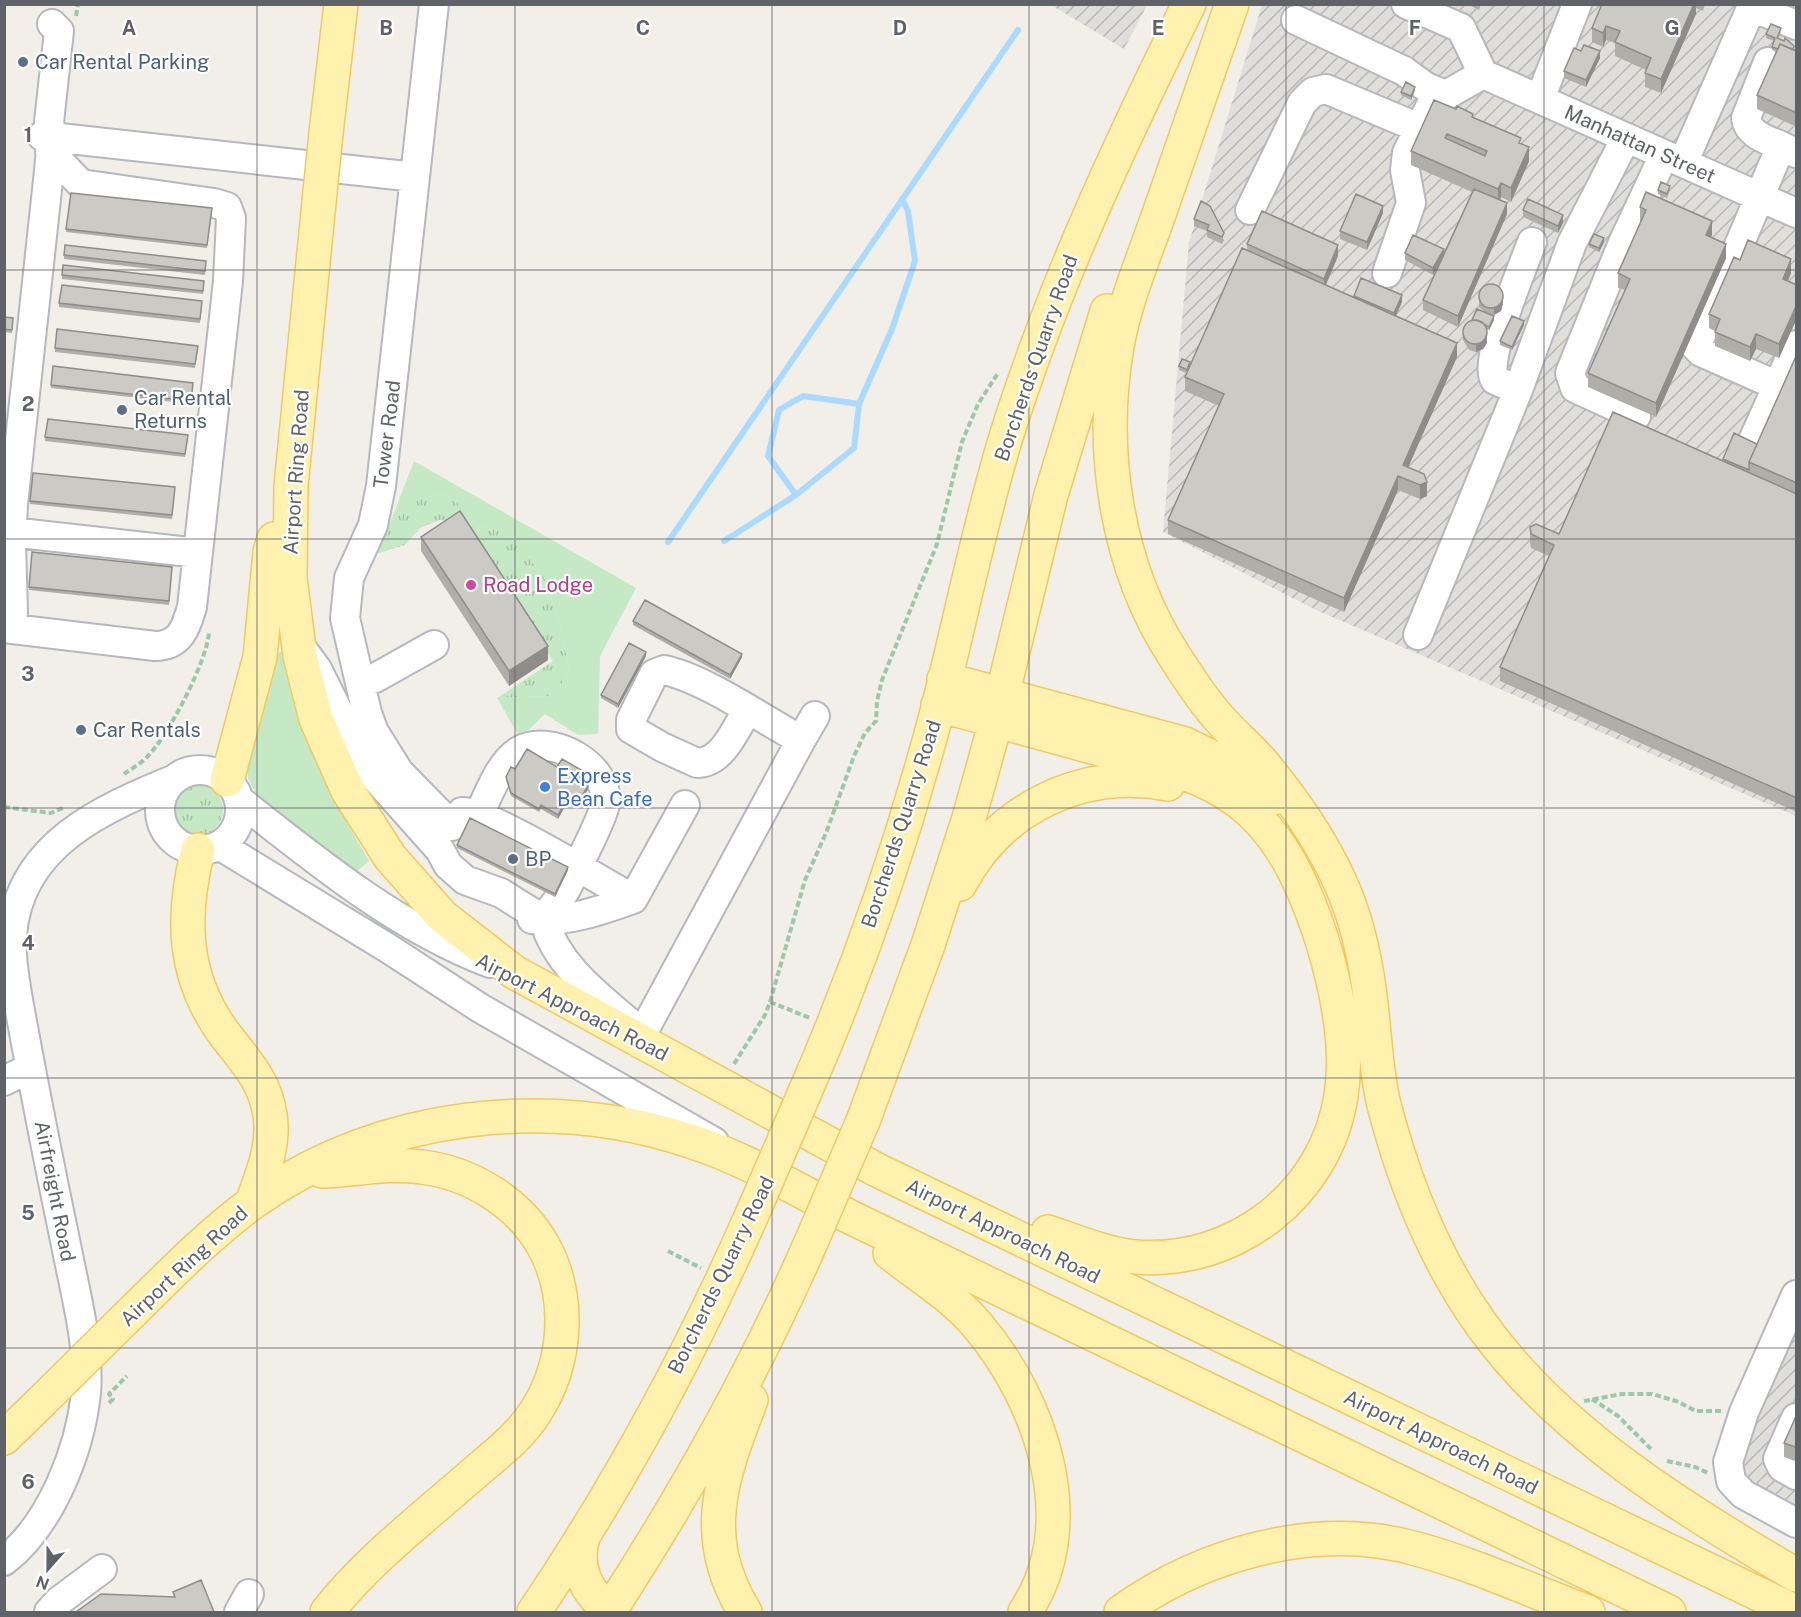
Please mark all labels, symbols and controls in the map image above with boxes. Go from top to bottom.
text: A [122,16,136,40]
text: B [379,16,393,40]
text: C [636,16,650,40]
text: D [893,16,907,40]
text: E [1152,16,1164,40]
text: F [1409,16,1421,40]
text: G [1664,16,1680,40]
place label: Car Rental Parking [35,50,209,74]
marker: Car Rental Parking [16,55,30,69]
street label: Manhattan Street [1561,100,1719,188]
text: 1 [24,123,32,147]
street label: Borcherds Quarry Road [989,252,1083,464]
street label: Tower Road [368,379,406,489]
place label: Car Rental Returns [134,386,232,433]
street label: Airport Ring Road [278,389,314,555]
text: 2 [22,392,34,416]
marker: Car Rental Returns [115,403,129,417]
place label: Road Lodge [483,573,593,597]
marker: Road Lodge [464,578,478,592]
text: 3 [21,662,35,686]
street label: Borcherds Quarry Road [856,717,946,931]
place label: Car Rentals [93,718,201,742]
marker: Car Rentals [74,723,88,737]
place label: Express Bean Cafe [557,764,653,811]
marker: Express Bean Cafe [538,780,552,794]
place label: BP [525,847,552,871]
marker: BP [506,852,520,866]
text: 4 [21,931,35,955]
street label: Airport Approach Road [472,948,672,1066]
street label: Airfreight Road [30,1119,80,1263]
street label: Borcherds Quarry Road [663,1172,779,1378]
street label: Airport Approach Road [902,1174,1104,1288]
text: 5 [21,1201,35,1225]
street label: Airport Ring Road [115,1201,253,1331]
street label: Airport Approach Road [1340,1385,1542,1499]
text: 6 [21,1470,35,1494]
north arrow [18,1539,78,1599]
text: N [34,1571,52,1594]

